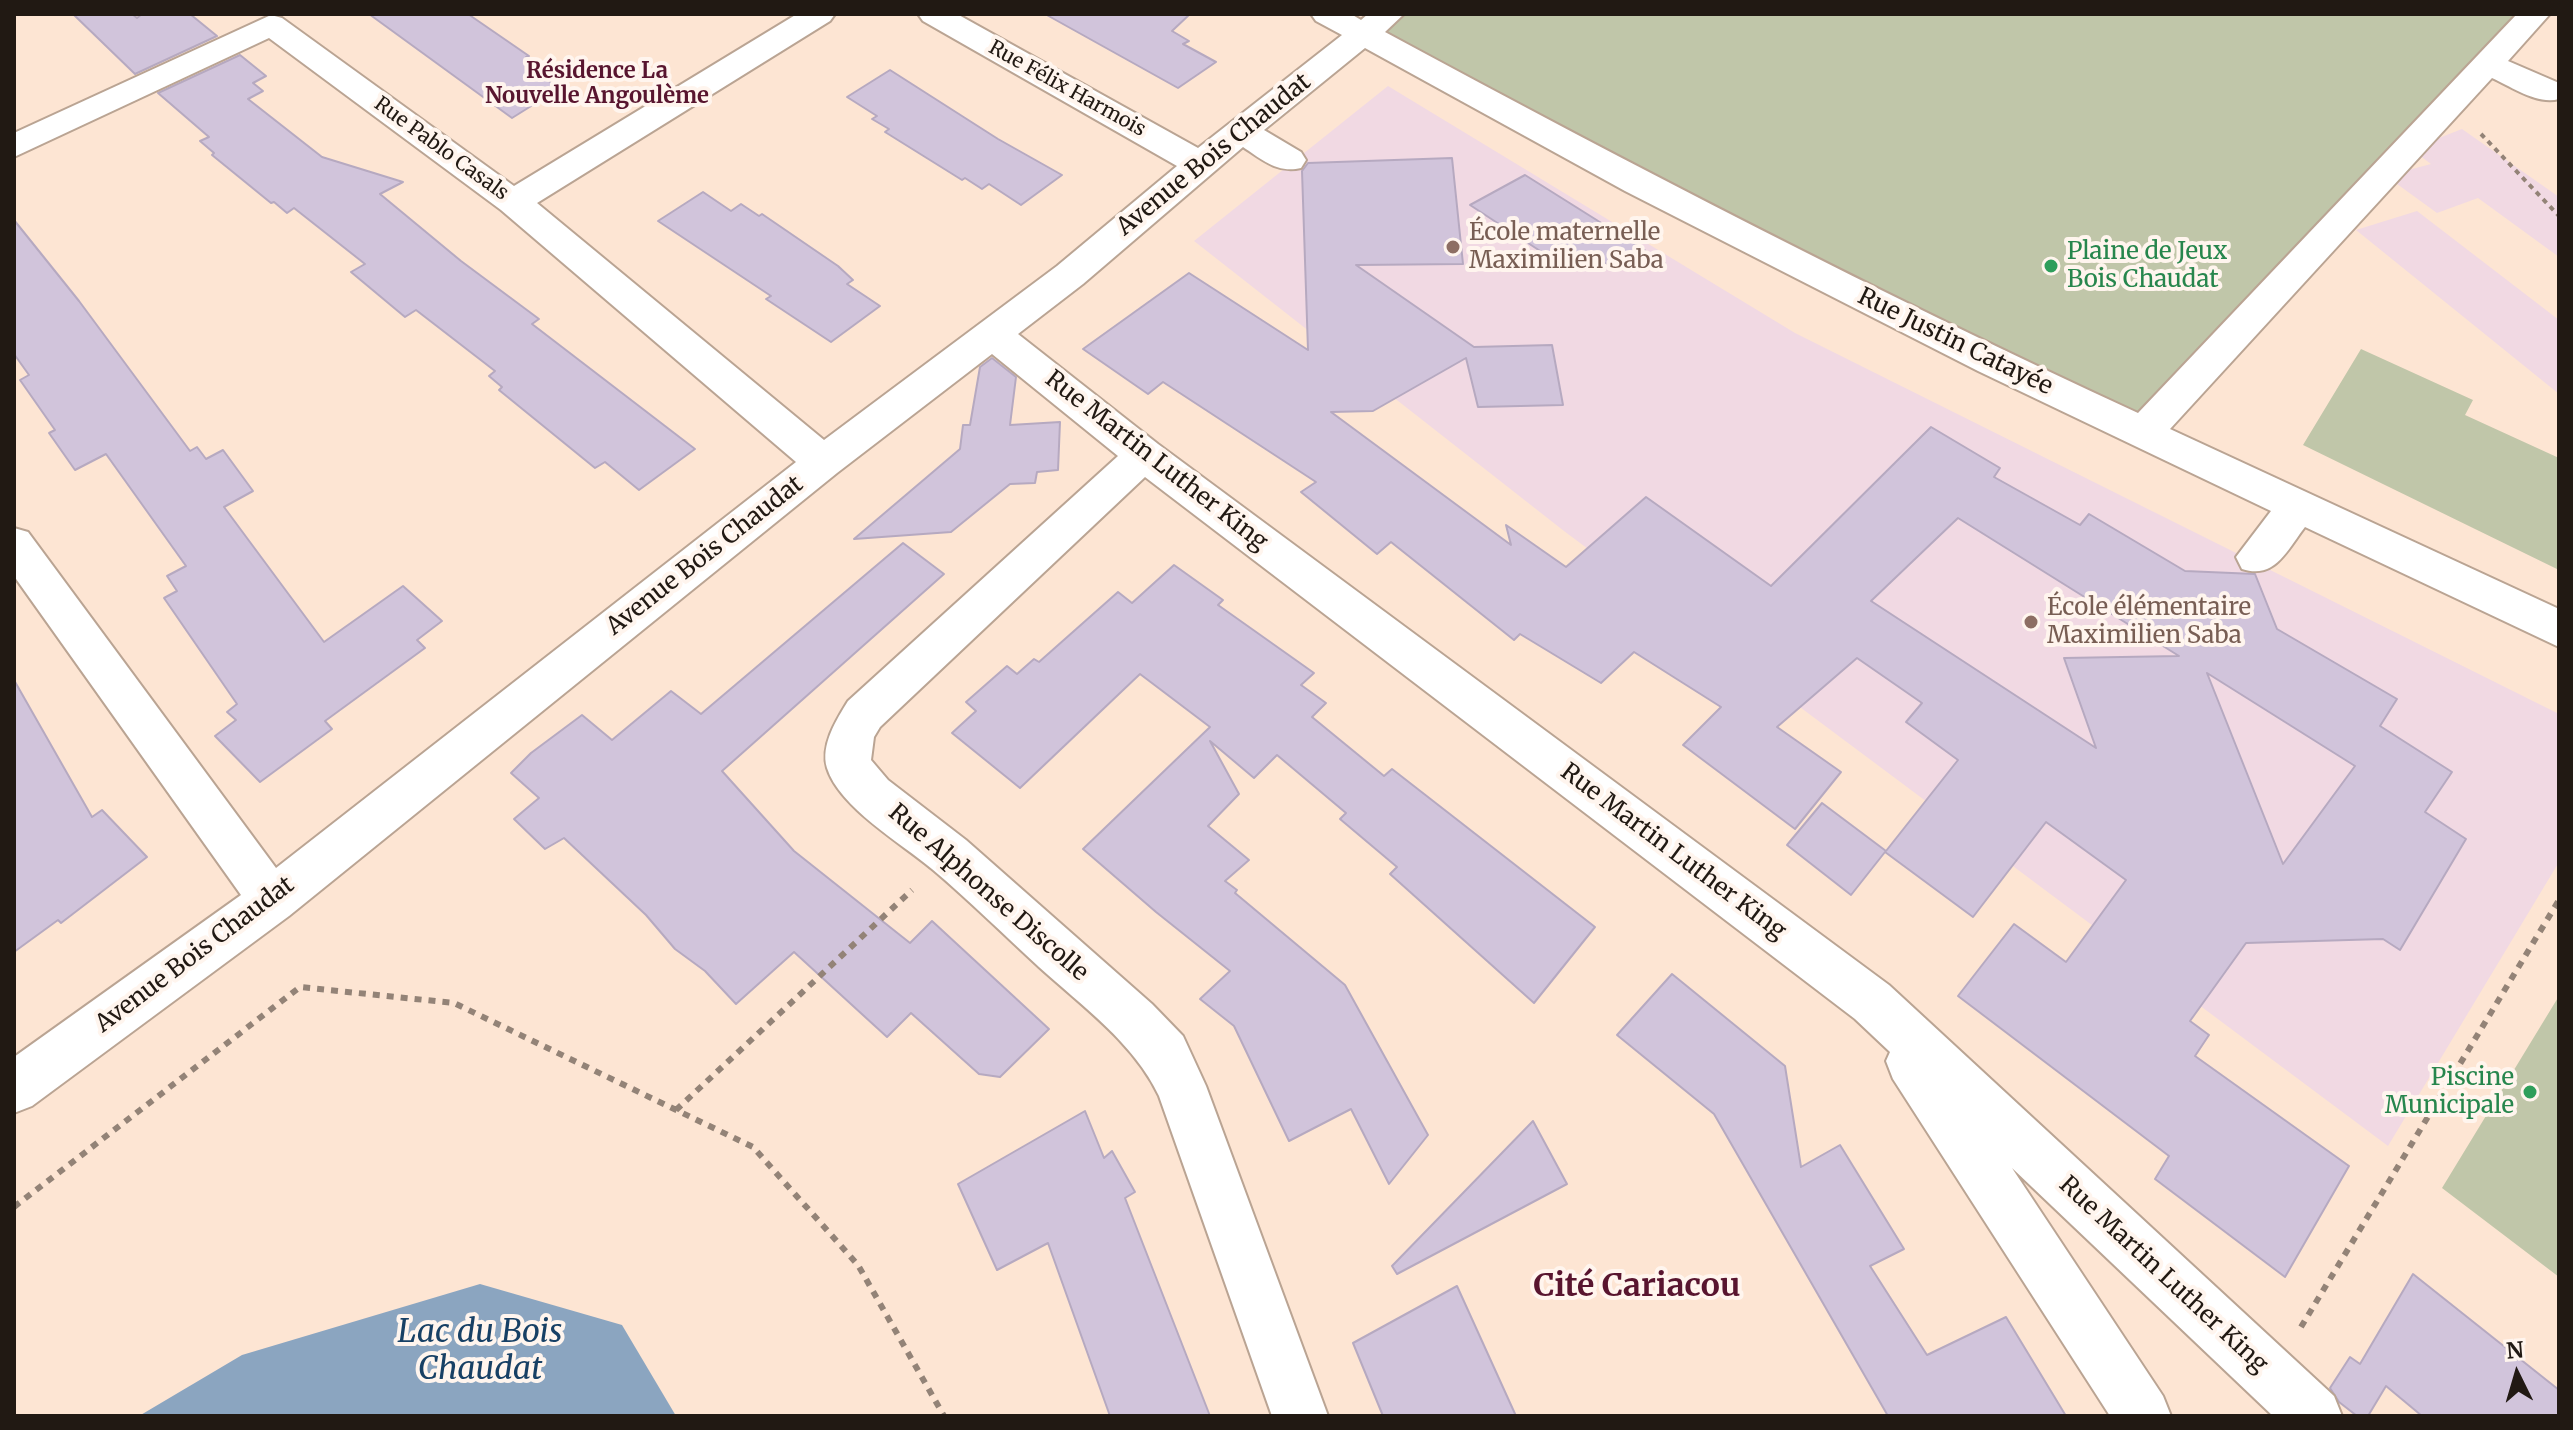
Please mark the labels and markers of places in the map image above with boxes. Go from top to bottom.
place label: École maternelle Maximilien Saba [1469,219,1664,275]
marker: École maternelle Maximilien Saba [1444,238,1462,256]
place label: Plaine de Jeux Bois Chaudat [2067,238,2227,294]
marker: Plaine de Jeux Bois Chaudat [2042,257,2060,275]
place label: École élémentaire Maximilien Saba [2047,594,2251,650]
marker: École élémentaire Maximilien Saba [2022,613,2040,631]
place label: Piscine Municipale [2385,1064,2514,1120]
marker: Piscine Municipale [2521,1083,2539,1101]

